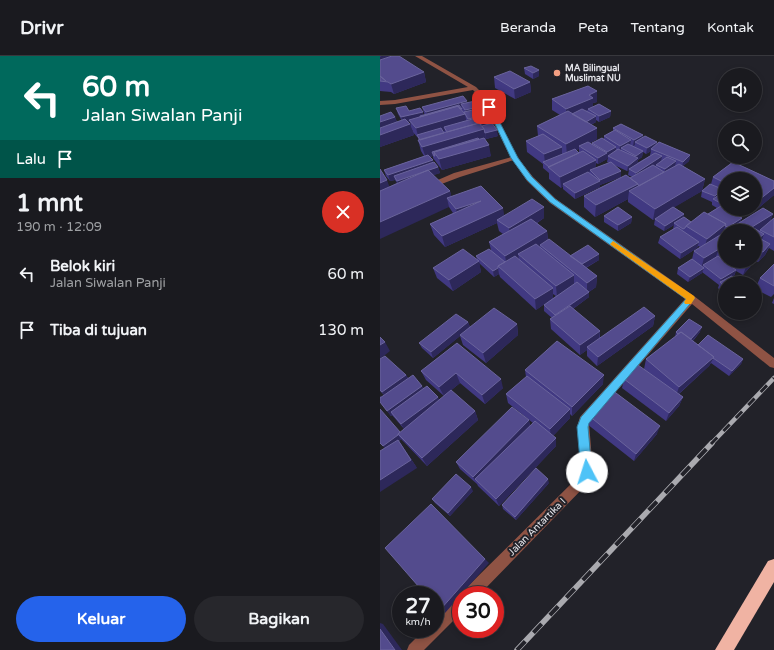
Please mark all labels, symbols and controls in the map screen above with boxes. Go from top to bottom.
text: Drivr [20,17,63,39]
text: Beranda [500,19,556,36]
text: Peta [578,19,608,36]
text: Tentang [630,19,685,36]
text: Kontak [707,19,754,36]
place label: MA Bilingual Muslimat NU [565,63,621,84]
marker: MA Bilingual Muslimat NU [552,68,562,78]
map controls [718,68,762,320]
button: sound [718,68,762,112]
text: 60 m [82,70,150,104]
icon: left [16,72,68,124]
pin [472,90,506,124]
icon: arrive [478,96,500,118]
text: Jalan Siwalan Panji [82,104,242,126]
button: search [718,120,762,164]
icon: arrive [54,148,76,170]
text: Lalu [16,150,46,168]
button: layers [718,172,762,216]
text: 1 mnt [16,189,83,218]
button: close [322,191,364,233]
text: 190 m · 12:09 [16,219,102,235]
button: + [718,224,762,268]
text: Belok kiri [50,257,115,275]
icon: left [16,263,38,285]
text: 60 m [327,265,364,283]
text: Jalan Siwalan Panji [50,275,166,291]
button: − [718,276,762,320]
icon: arrive [16,319,38,341]
text: Tiba di tujuan [50,321,147,339]
text: 130 m [318,321,364,339]
position arrow [566,451,608,493]
street label: Jalan Antartika I [506,496,568,558]
speed limit sign: 30 [452,586,504,638]
text: 27 [405,595,431,619]
button: Keluar [16,596,186,642]
button: Bagikan [194,596,364,642]
text: km/h [405,616,431,628]

